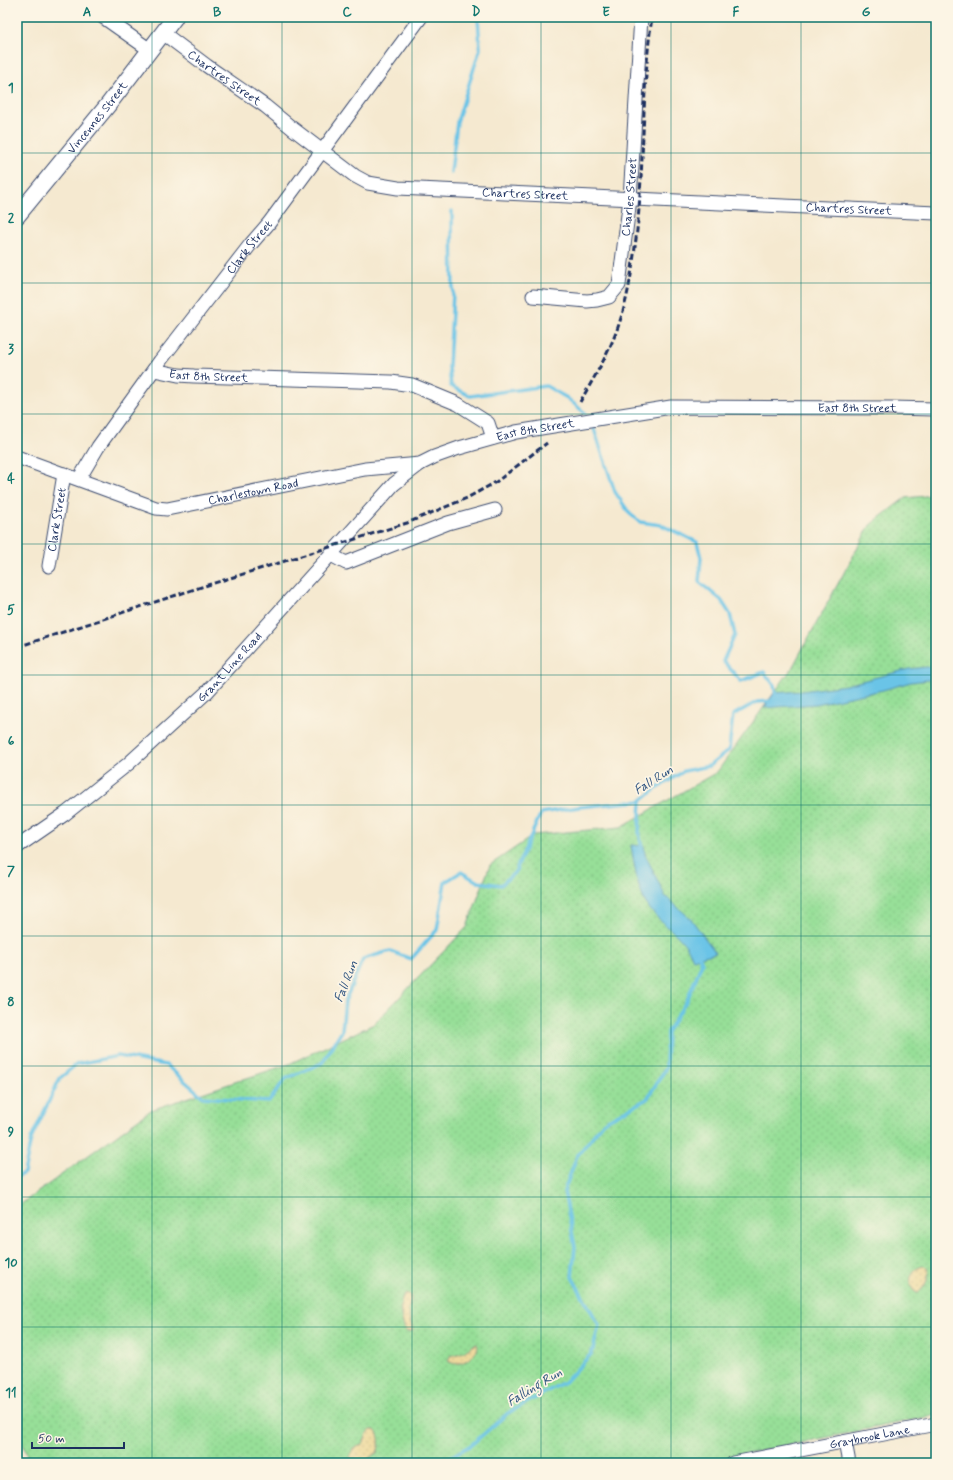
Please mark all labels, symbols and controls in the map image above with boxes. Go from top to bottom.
text: A [83,4,91,21]
text: B [213,4,222,21]
text: C [342,4,352,21]
text: D [472,4,481,21]
text: E [602,4,610,21]
text: F [733,4,740,21]
text: G [862,4,871,21]
street label: Chartres Street [184,47,264,110]
street label: Vincennes Street [64,79,132,158]
text: 1 [8,80,14,97]
street label: Charles Street [618,157,642,237]
street label: Chartres Street [482,185,569,205]
street label: Chartres Street [805,200,892,220]
text: 2 [8,210,15,227]
street label: Clark Street [223,217,277,278]
text: 3 [8,341,14,358]
street label: East 8th Street [167,366,248,387]
street label: East 8th Street [818,401,897,417]
street label: East 8th Street [495,416,575,446]
text: 4 [7,471,15,488]
street label: Charlestown Road [207,476,300,509]
street label: Clark Street [44,486,71,553]
text: 5 [7,602,15,619]
street label: Grant Line Road [194,629,266,706]
text: 6 [8,733,15,750]
water label: Fall Run [631,762,677,799]
text: 7 [7,863,15,880]
water label: Fall Run [330,958,362,1005]
text: 8 [7,994,15,1011]
text: 9 [8,1124,15,1141]
text: 10 [4,1255,18,1272]
water label: Falling Run [504,1364,567,1412]
text: 11 [5,1385,17,1402]
street label: Graybrook Lane [828,1422,912,1453]
scale bar [32,1424,124,1450]
text: 50 m [38,1431,65,1447]

